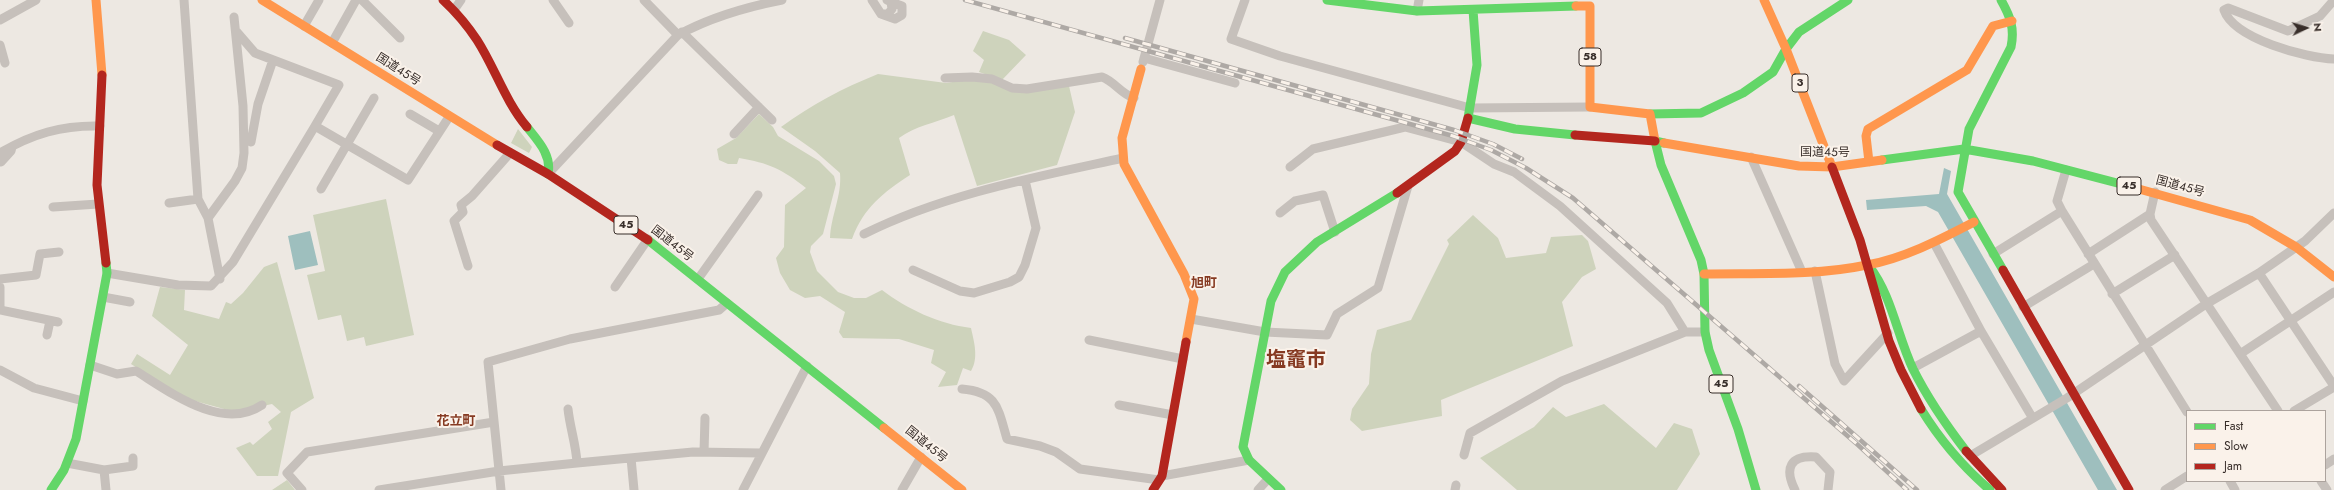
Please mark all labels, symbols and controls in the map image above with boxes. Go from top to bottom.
north arrow [2286,8,2326,48]
text: N [2310,22,2326,32]
road number: 58 [1579,48,1601,66]
street label: 国道45号 [373,51,423,89]
road number: 3 [1792,74,1808,92]
street label: 国道45号 [1800,145,1850,161]
street label: 国道45号 [2154,174,2206,200]
road number: 45 [2117,177,2141,195]
road number: 45 [614,216,638,234]
street label: 国道45号 [648,223,696,265]
district label: 旭町 [1191,276,1217,292]
district label: 塩竈市 [1266,349,1326,373]
road number: 45 [1709,375,1733,393]
legend [2186,410,2326,482]
district label: 花立町 [437,414,475,430]
text: Fast [2224,417,2243,435]
street label: 国道45号 [902,424,950,466]
text: Slow [2224,437,2248,455]
text: Jam [2224,457,2242,475]

